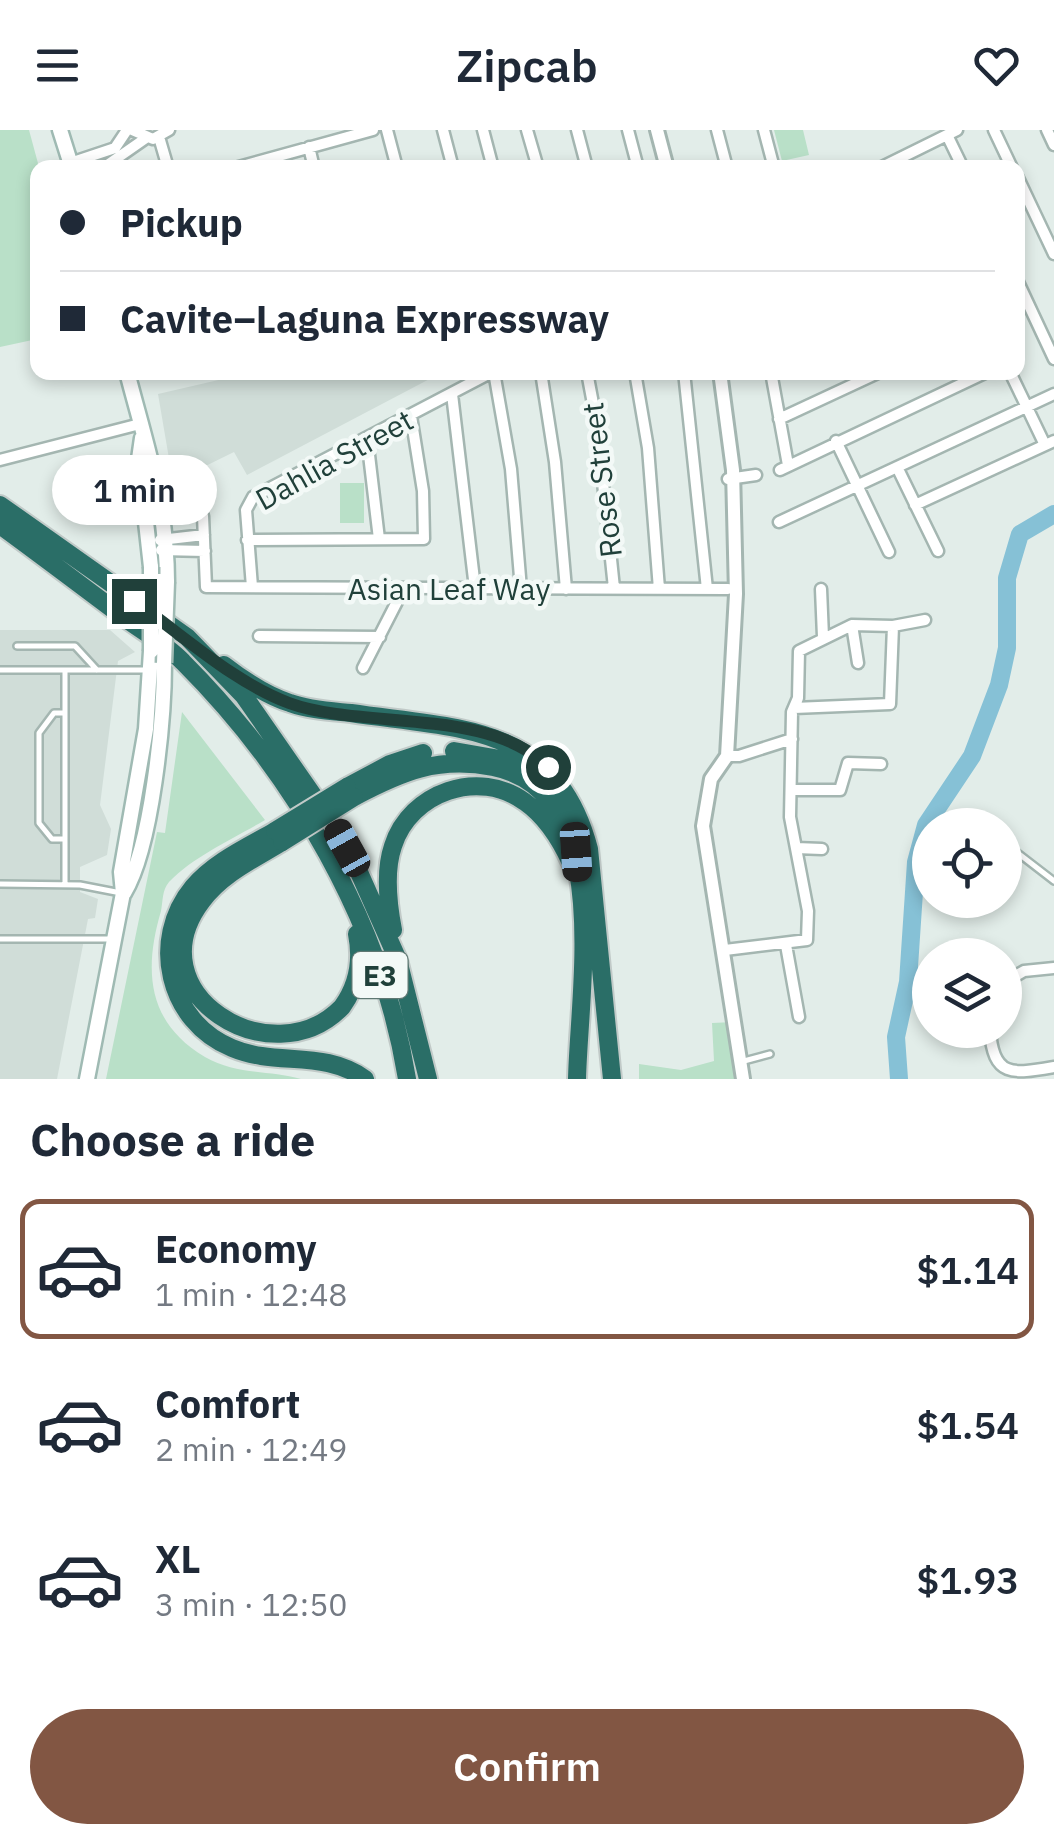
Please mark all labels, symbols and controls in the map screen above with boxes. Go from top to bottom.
text: Zipcab [456,36,598,94]
icon: menu [30,38,85,93]
icon: heart [969,38,1024,93]
text: Pickup [120,198,243,247]
text: Cavite–Laguna Expressway [120,294,609,343]
street label: Dahlia Street [248,400,420,518]
street label: Rose Street [572,400,630,560]
callout: 1 min [52,456,216,526]
text: 1 min [93,469,176,511]
street label: Asian Leaf Way [348,569,550,608]
route end [112,579,157,624]
route start [526,745,571,790]
map controls [912,808,1022,1048]
button: locate [912,808,1022,918]
car [319,814,375,882]
car [559,821,593,883]
button: layers [912,938,1022,1048]
road number: E3 [352,952,408,998]
text: Choose a ride [30,1110,315,1168]
icon: car [35,1224,125,1314]
text: Economy [155,1224,317,1273]
text: $1.14 [916,1245,1019,1294]
text: 1 min · 12:48 [155,1273,348,1315]
icon: car [35,1379,125,1469]
text: Comfort [155,1379,300,1428]
text: $1.54 [916,1400,1019,1449]
text: 2 min · 12:49 [155,1428,348,1470]
icon: car [35,1534,125,1624]
text: XL [155,1534,201,1583]
text: $1.93 [916,1555,1019,1604]
text: 3 min · 12:50 [155,1583,348,1625]
button: Confirm [30,1709,1024,1824]

